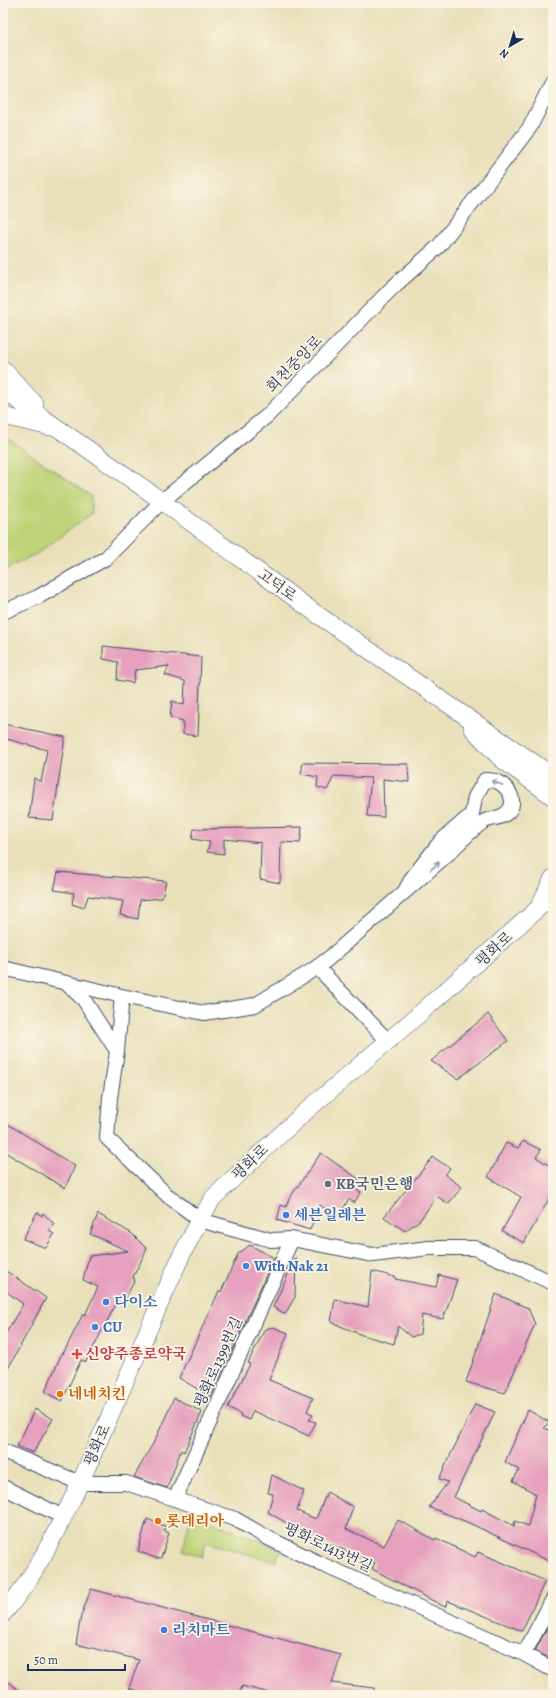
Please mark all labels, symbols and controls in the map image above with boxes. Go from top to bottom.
north arrow [490,26,530,66]
text: N [496,45,512,62]
street label: 회천중앙로 [262,331,327,397]
street label: 고덕로 [254,564,301,606]
one-way arrow [491,779,503,787]
one-way arrow [430,861,440,870]
street label: 평화로 [471,927,517,971]
street label: 평화로 [227,1139,273,1184]
place label: KB국민은행 [336,1174,413,1194]
marker: KB국민은행 [323,1179,333,1189]
place label: 세븐일레븐 [294,1205,367,1225]
marker: 세븐일레븐 [281,1210,291,1220]
place label: With Nak 21 [253,1256,329,1276]
marker: With Nak 21 [241,1261,251,1271]
place label: 다이소 [114,1292,158,1312]
marker: 다이소 [101,1297,111,1307]
street label: 평화로1399번길 [189,1313,247,1411]
place label: CU [103,1317,122,1337]
marker: CU [90,1322,100,1332]
place label: 신양주종로약국 [85,1344,186,1364]
marker: 신양주종로약국 [72,1349,82,1359]
place label: 네네치킨 [68,1384,126,1404]
marker: 네네치킨 [55,1389,65,1399]
street label: 평화로 [79,1421,115,1469]
place label: 롯데리아 [166,1511,224,1531]
marker: 롯데리아 [153,1516,163,1526]
street label: 평화로1413번길 [280,1518,376,1576]
place label: 리치마트 [172,1620,230,1640]
marker: 리치마트 [159,1625,169,1635]
scale bar [28,1646,125,1672]
text: 50 m [34,1652,58,1668]

